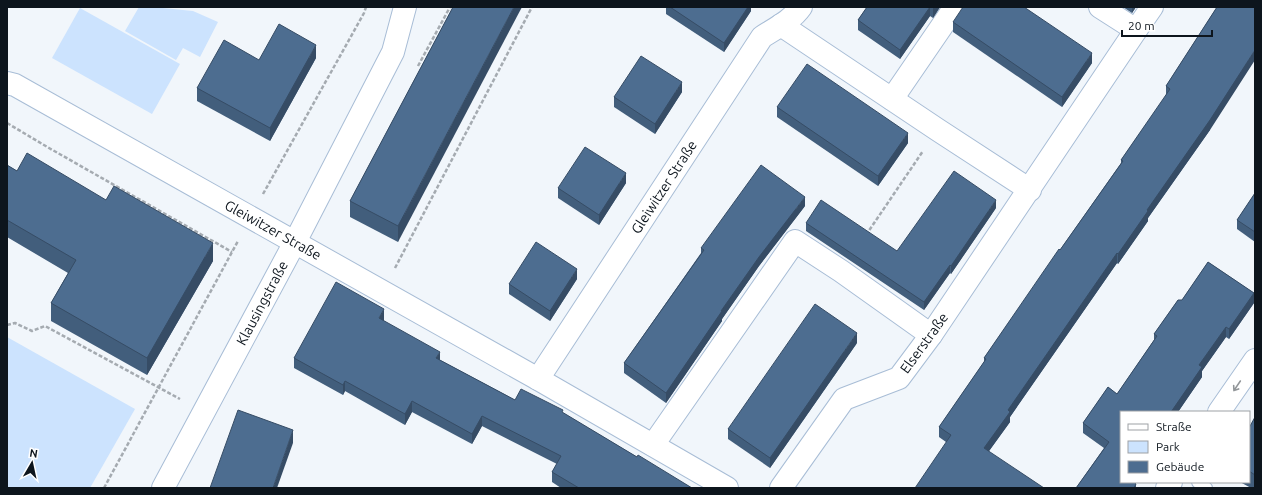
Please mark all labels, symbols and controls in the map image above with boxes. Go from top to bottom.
scale bar [1122,12,1212,38]
text: 20 m [1128,19,1155,32]
street label: Gleiwitzer Straße [628,137,700,237]
street label: Gleiwitzer Straße [222,197,324,263]
street label: Klausingstraße [233,258,291,348]
street label: Elserstraße [897,310,951,376]
one-way arrow [1233,380,1241,391]
legend [1120,411,1250,483]
text: Straße [1156,420,1192,433]
text: Park [1156,440,1180,453]
north arrow [12,443,52,483]
text: N [29,447,39,460]
text: Gebäude [1156,460,1204,473]

